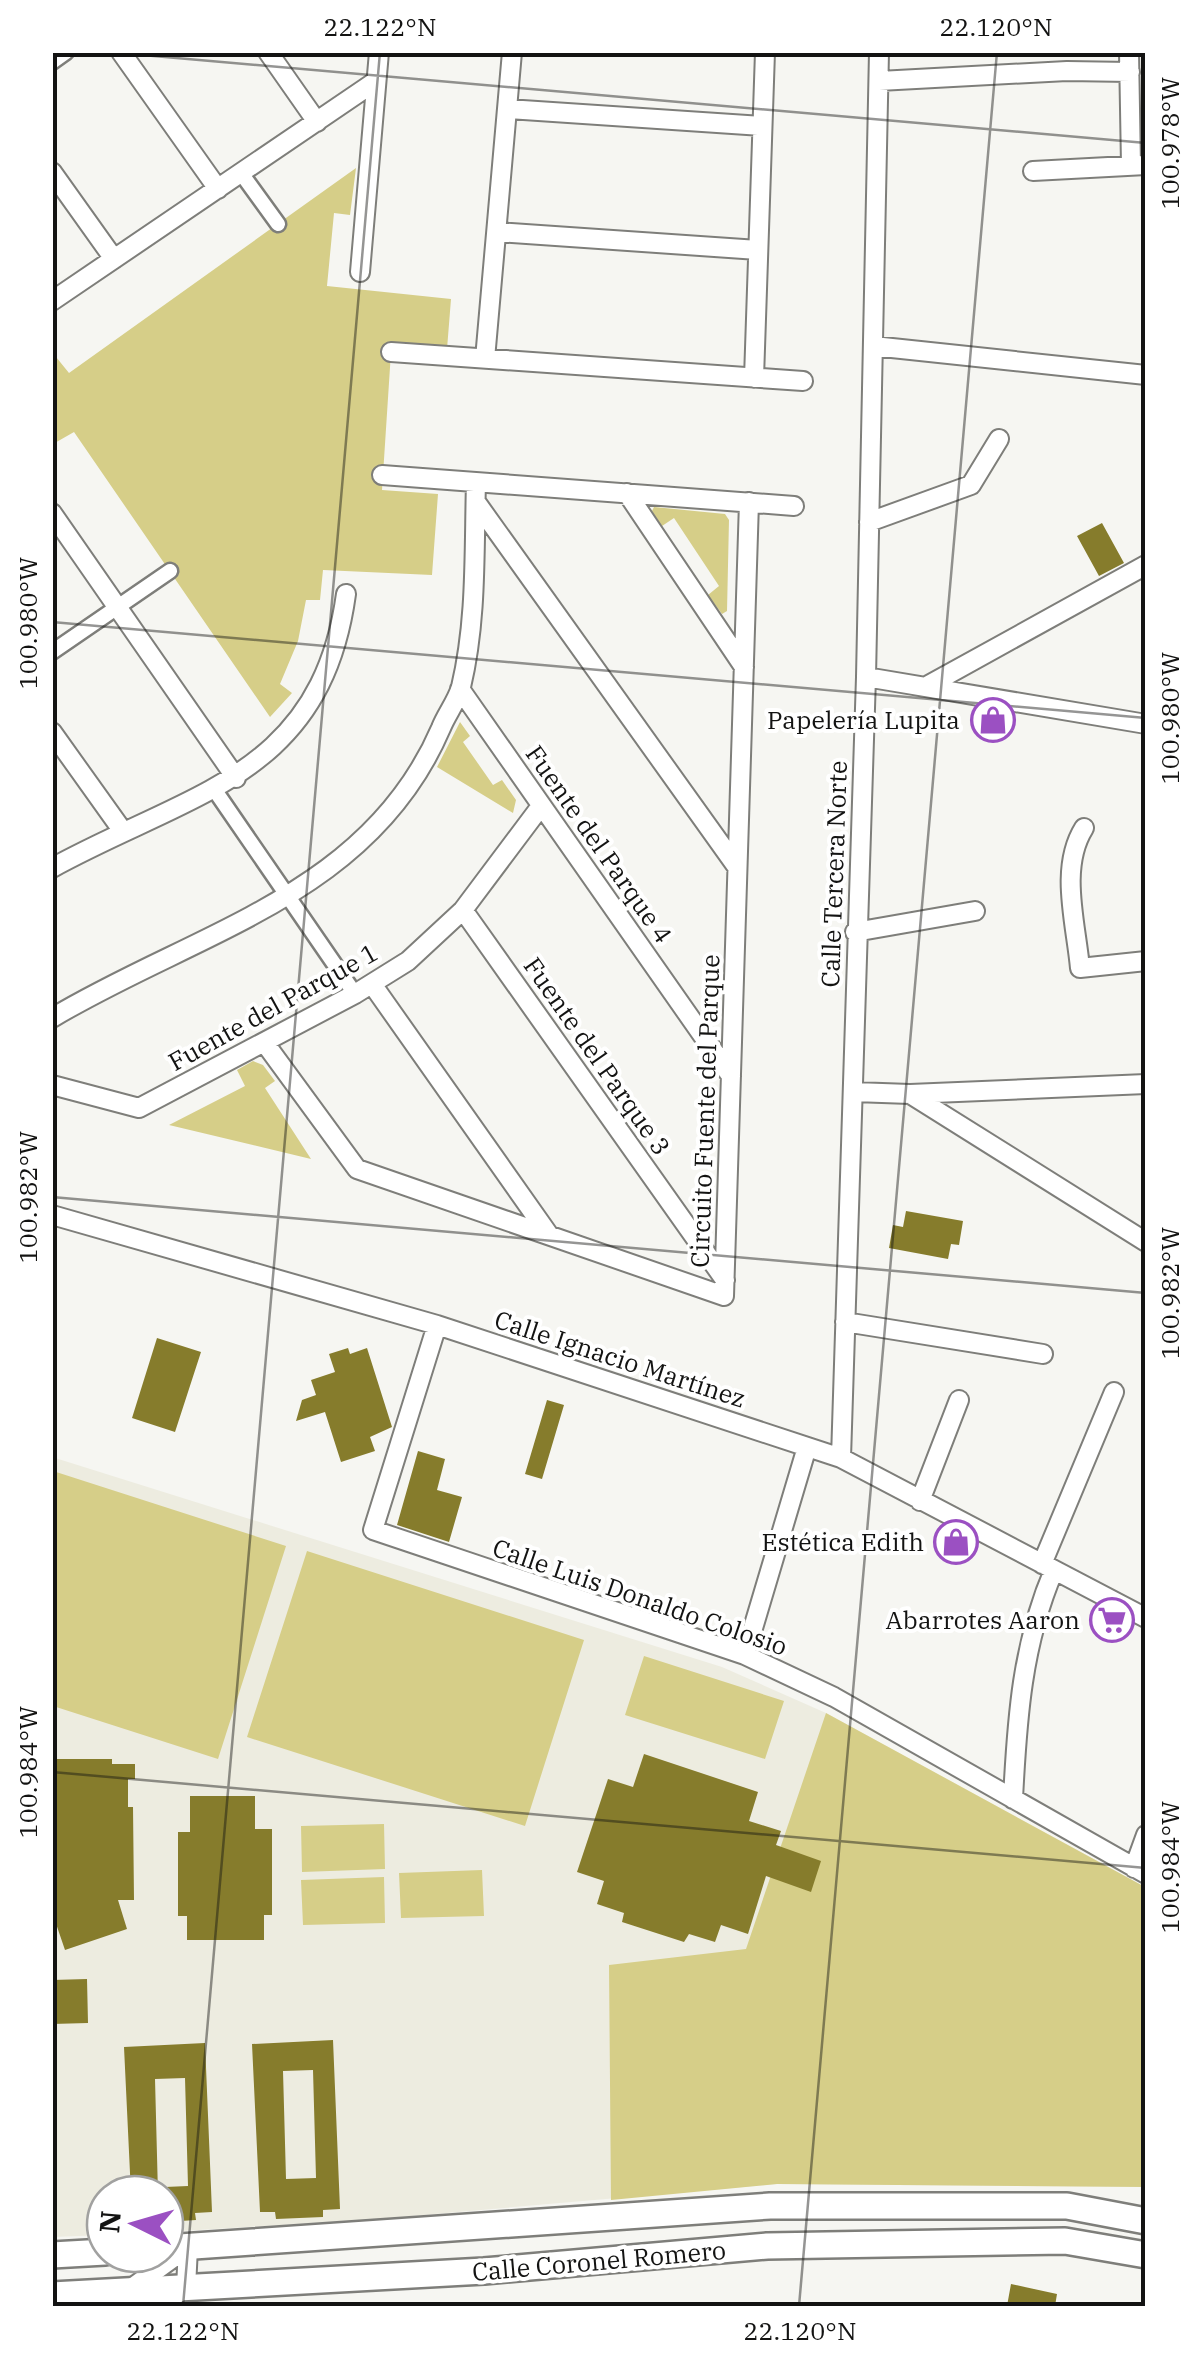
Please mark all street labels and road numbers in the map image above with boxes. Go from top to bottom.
street label: Fuente del Parque 4 [519,738,680,949]
street label: Calle Tercera Norte [813,760,854,988]
street label: Fuente del Parque 1 [162,935,383,1078]
street label: Fuente del Parque 3 [517,950,678,1161]
street label: Circuito Fuente del Parque [683,954,726,1268]
street label: Calle Ignacio Martínez [491,1302,750,1415]
street label: Calle Luis Donaldo Colosio [488,1531,792,1663]
street label: Calle Coronel Romero [471,2233,727,2288]

